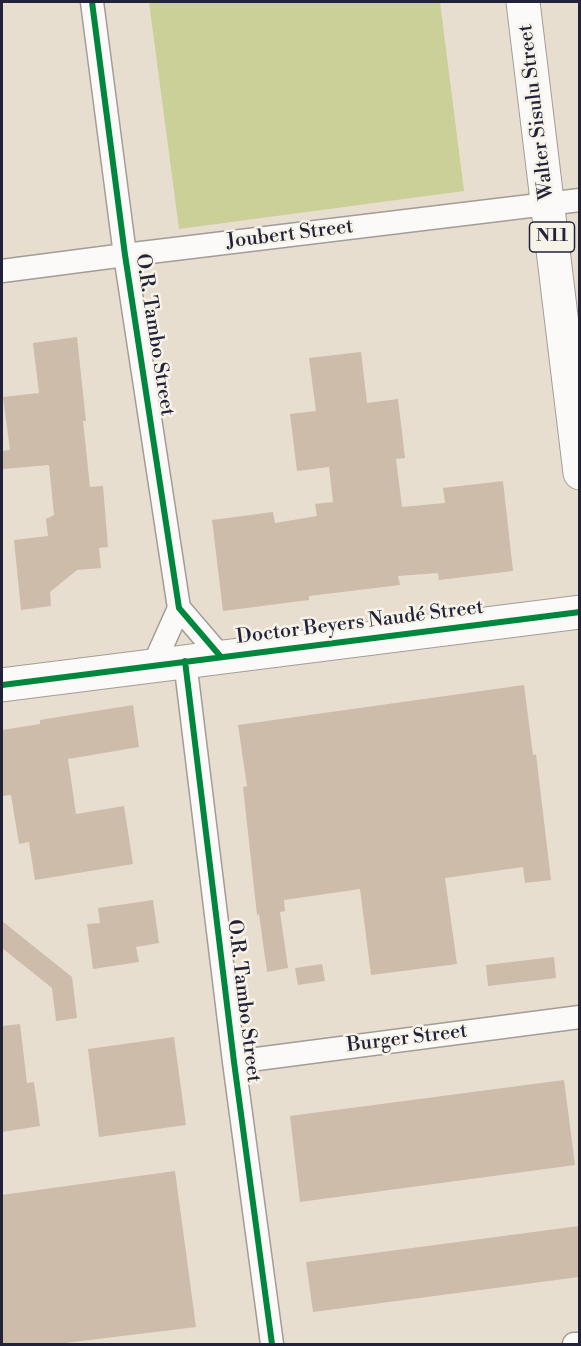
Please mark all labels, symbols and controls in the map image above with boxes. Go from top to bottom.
street label: Walter Sisulu Street [514,23,560,201]
street label: Joubert Street [225,215,355,255]
road number: N11 [530,222,574,252]
street label: O.R. Tambo Street [129,252,179,418]
street label: Doctor Beyers Naudé Street [235,596,485,650]
street label: O.R. Tambo Street [221,918,265,1084]
street label: Burger Street [345,1020,469,1058]

